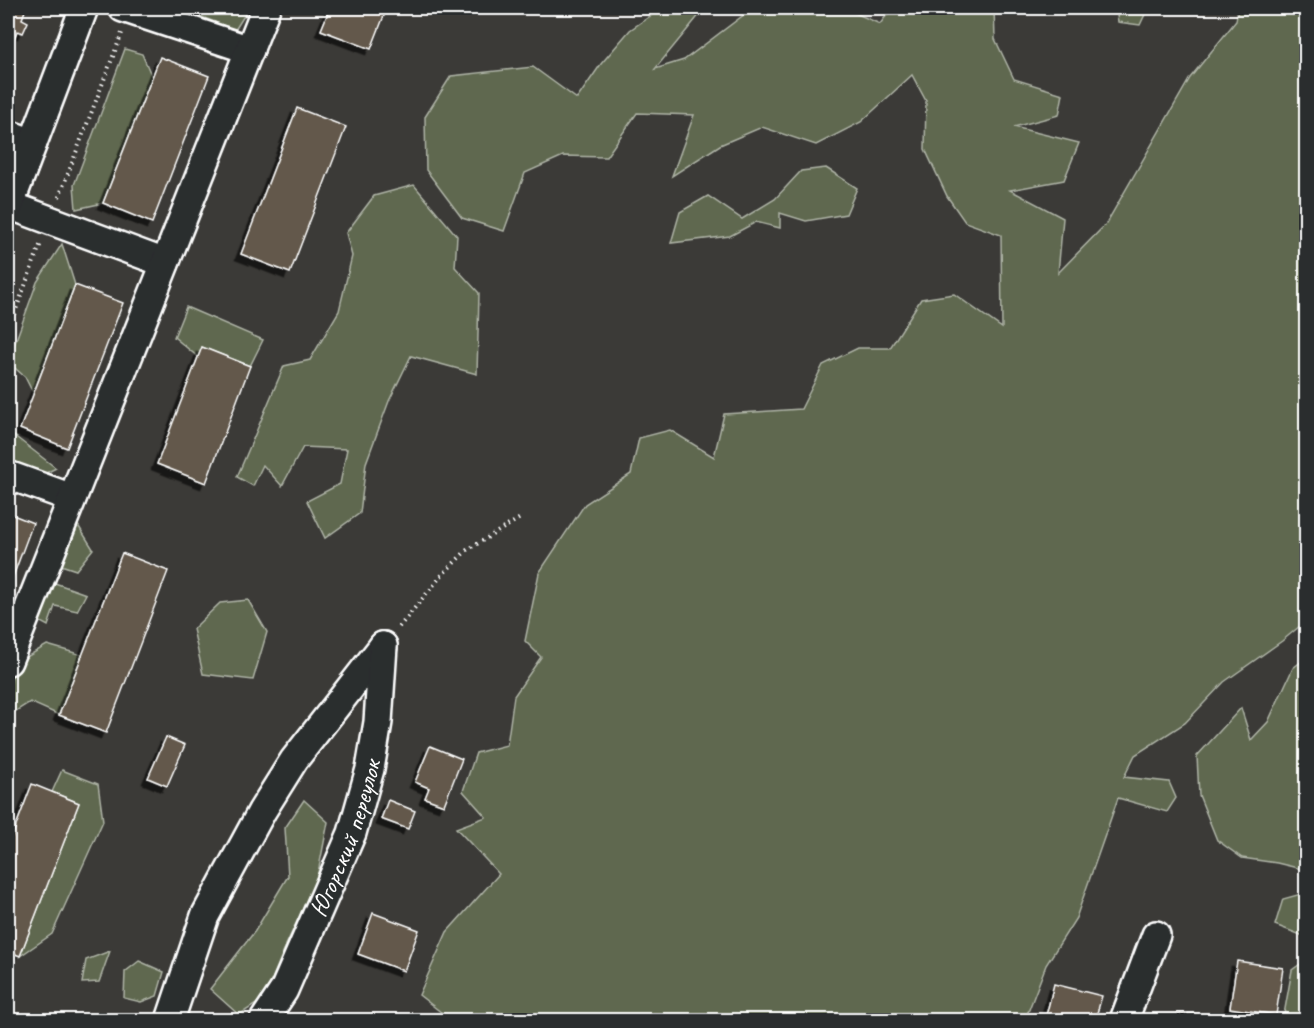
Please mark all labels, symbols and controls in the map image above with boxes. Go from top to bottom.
street label: Югорский переулок [301,755,388,922]

